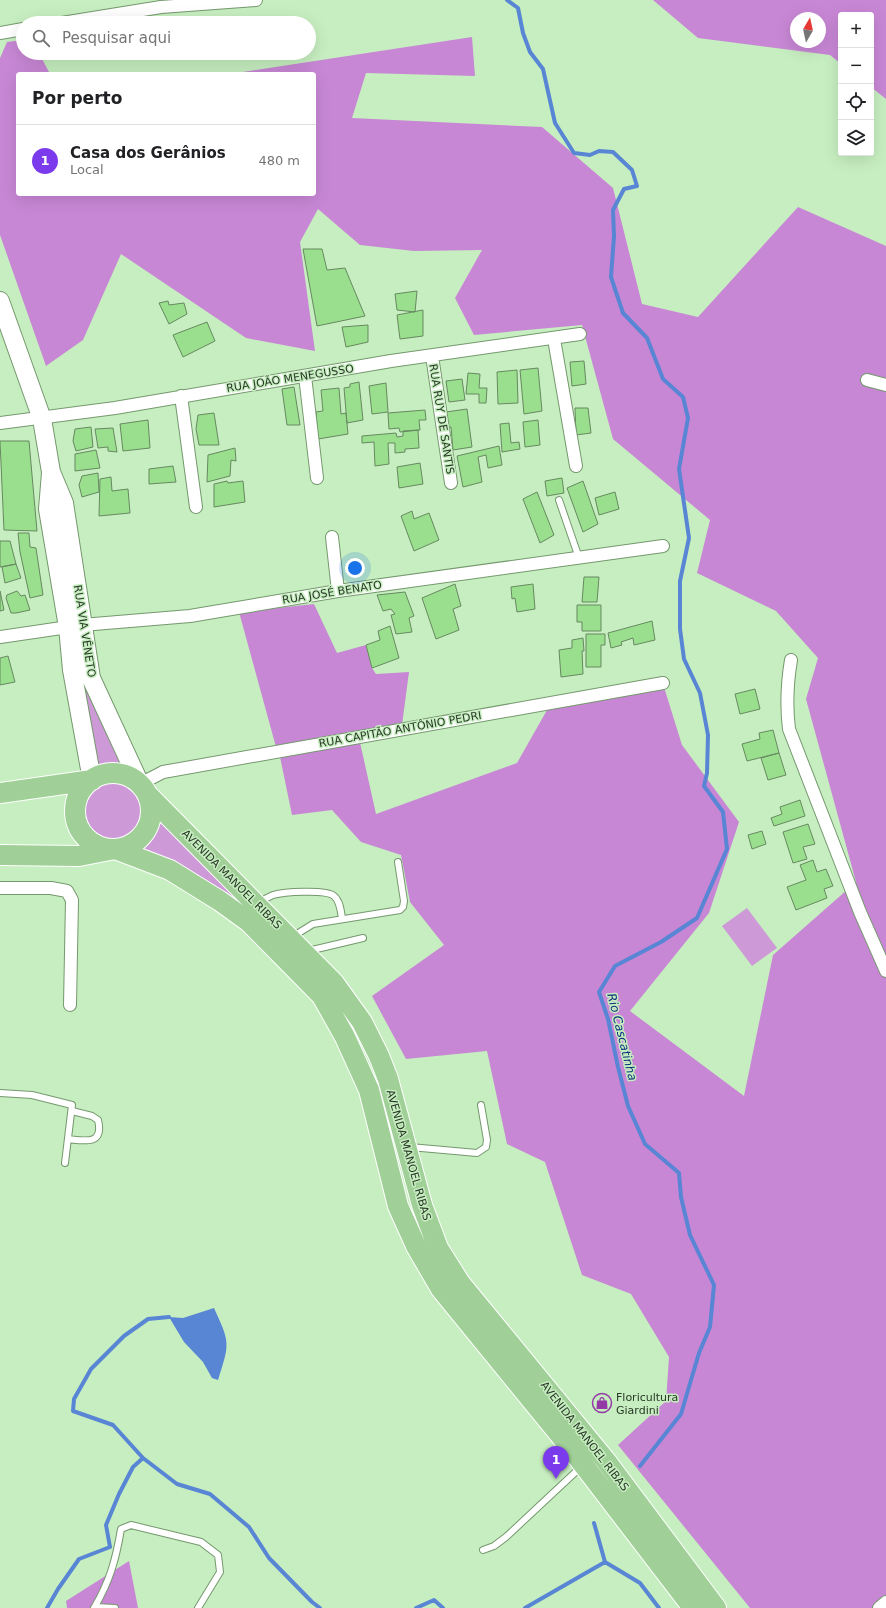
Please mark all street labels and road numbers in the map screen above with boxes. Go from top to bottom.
street label: RUA JOÃO MENEGUSSO [225,362,355,395]
street label: RUA RUY DE SANTIS [426,363,457,475]
street label: RUA JOSÉ BENATO [281,578,383,607]
street label: RUA VIA VÊNETO [71,584,98,679]
street label: RUA CAPITÃO ANTÔNIO PEDRI [318,709,482,750]
street label: AVENIDA MANOEL RIBAS [179,827,284,932]
street label: AVENIDA MANOEL RIBAS [384,1088,433,1222]
street label: AVENIDA MANOEL RIBAS [538,1379,631,1494]

